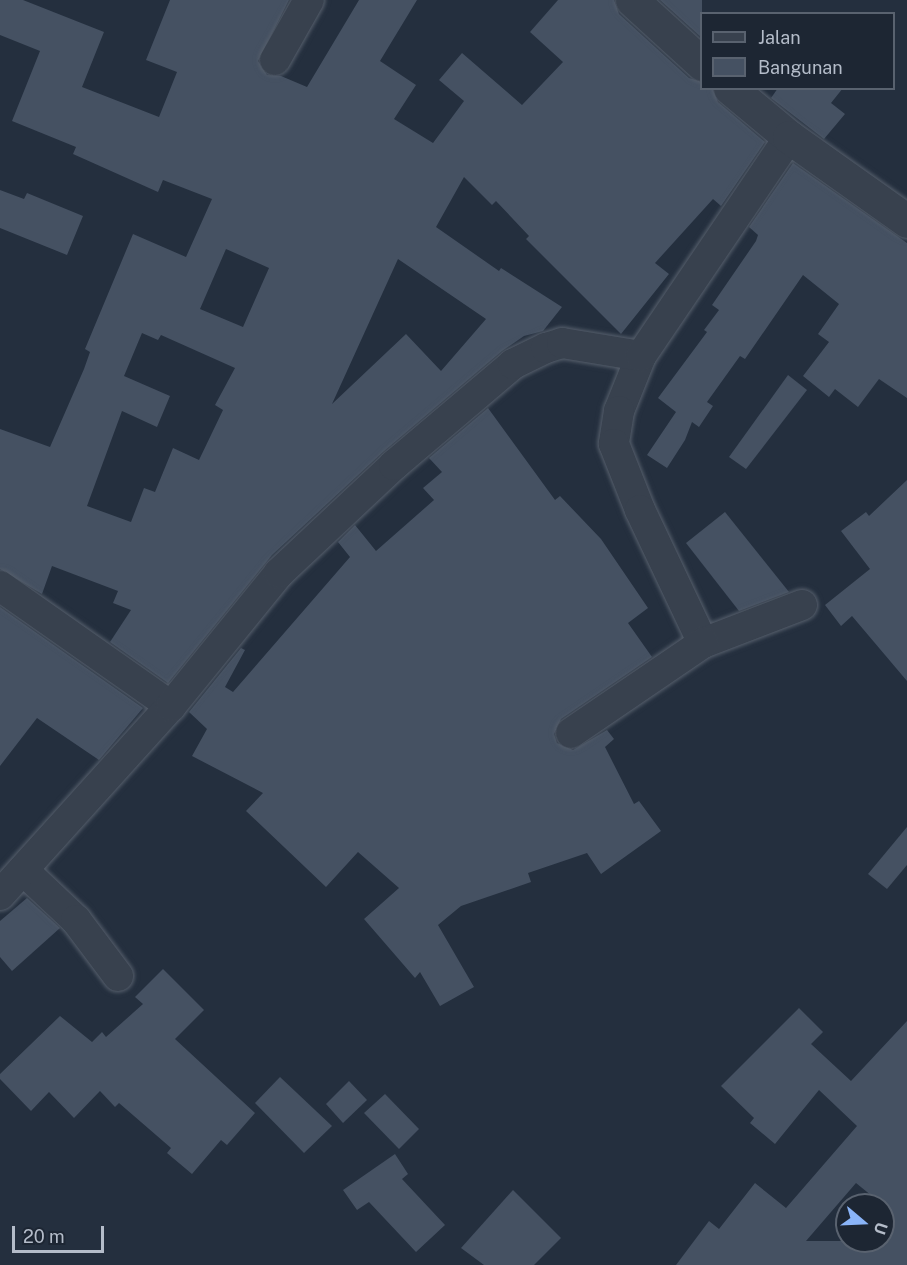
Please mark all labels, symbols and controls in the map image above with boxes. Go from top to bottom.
legend [700,12,895,90]
text: Jalan [758,27,801,48]
text: Bangunan [758,57,843,78]
north arrow [835,1193,895,1253]
scale bar [15,1214,106,1252]
text: U [870,1220,891,1237]
text: 20 m [23,1226,65,1247]

